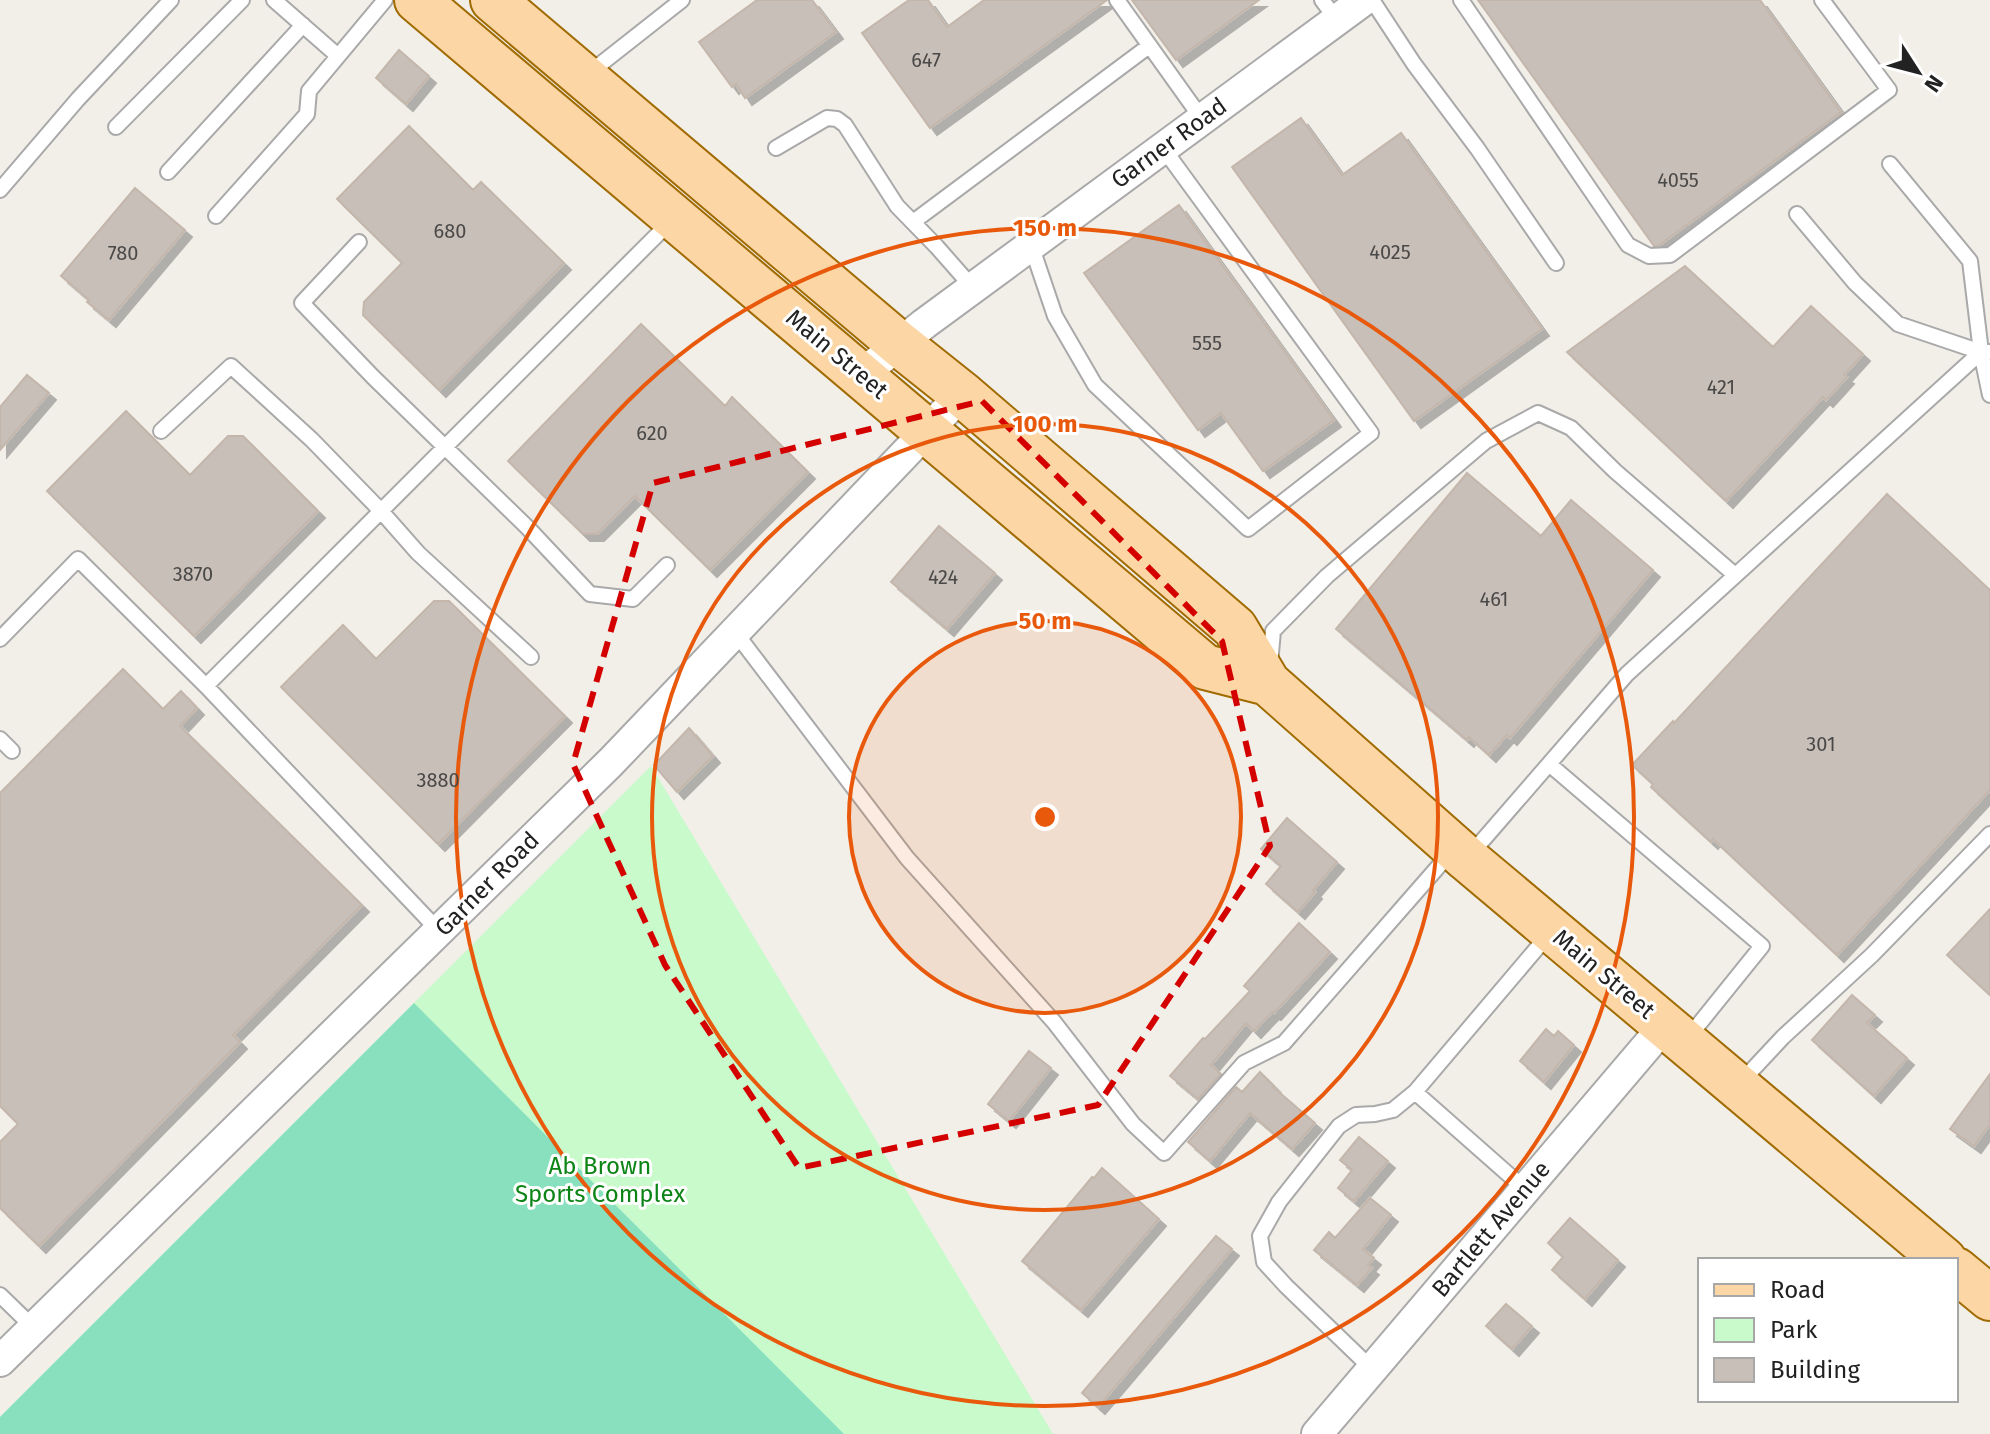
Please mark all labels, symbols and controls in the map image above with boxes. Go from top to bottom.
north arrow [1878,32,1958,112]
house number: 647 [911,48,941,72]
text: N [1919,70,1949,97]
street label: Garner Road [1106,92,1232,194]
house number: 4055 [1657,168,1699,192]
text: 150 m [1013,214,1077,242]
house number: 680 [434,219,466,243]
house number: 4025 [1369,240,1411,264]
house number: 780 [108,241,138,265]
street label: Main Street [780,303,894,405]
house number: 555 [1192,331,1222,355]
house number: 421 [1707,375,1735,399]
text: 100 m [1012,410,1078,438]
house number: 620 [636,421,668,445]
house number: 3870 [173,562,213,586]
house number: 424 [928,565,958,589]
house number: 461 [1480,587,1508,611]
text: 50 m [1019,607,1071,635]
house number: 301 [1806,732,1836,756]
house number: 3880 [416,768,460,792]
centre of rings [1031,803,1059,831]
street label: Garner Road [429,826,545,942]
street label: Main Street [1547,923,1661,1025]
park label: Ab Brown Sports Complex [515,1152,685,1208]
street label: Bartlett Avenue [1426,1155,1556,1303]
legend [1698,1258,1958,1402]
text: Road [1770,1276,1825,1304]
text: Park [1770,1316,1818,1344]
text: Building [1770,1356,1860,1384]

